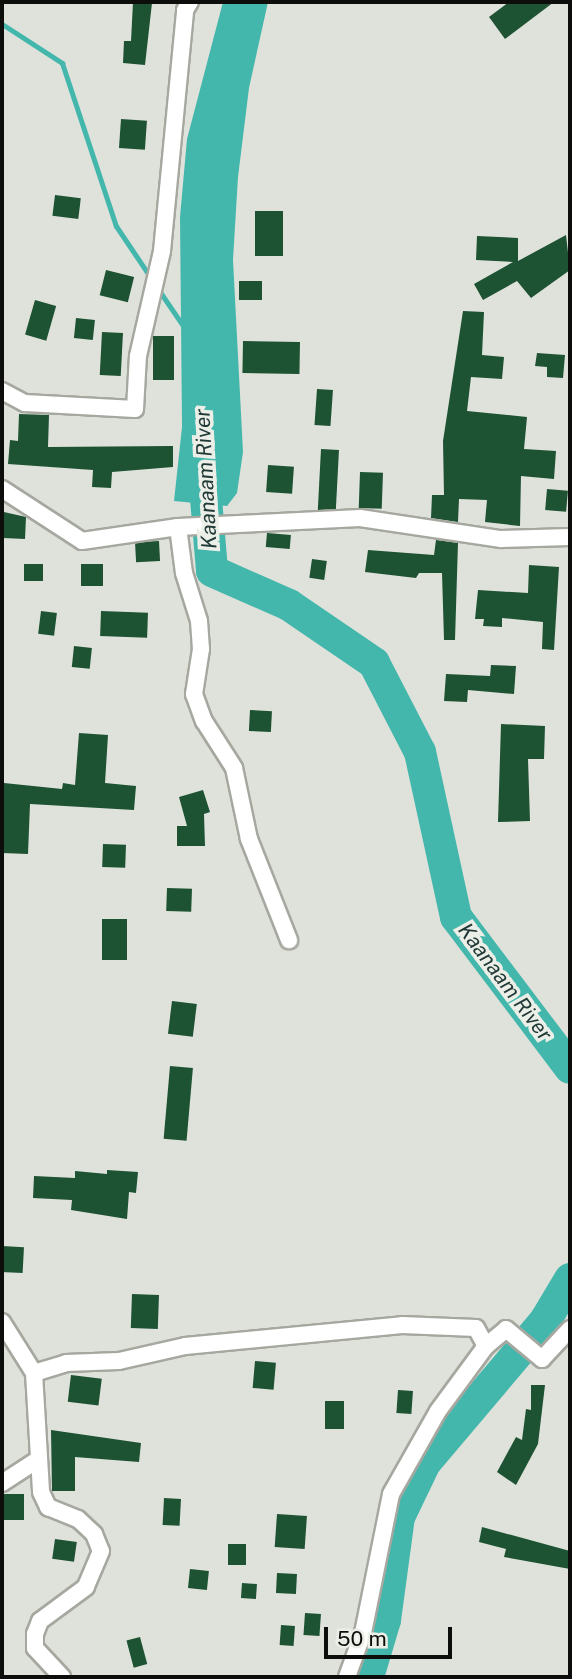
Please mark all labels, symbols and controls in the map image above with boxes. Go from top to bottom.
water label: Kaanaam River [190,408,222,550]
water label: Kaanaam River [453,918,557,1046]
scale bar [327,1612,455,1656]
text: 50 m [337,1626,387,1651]

